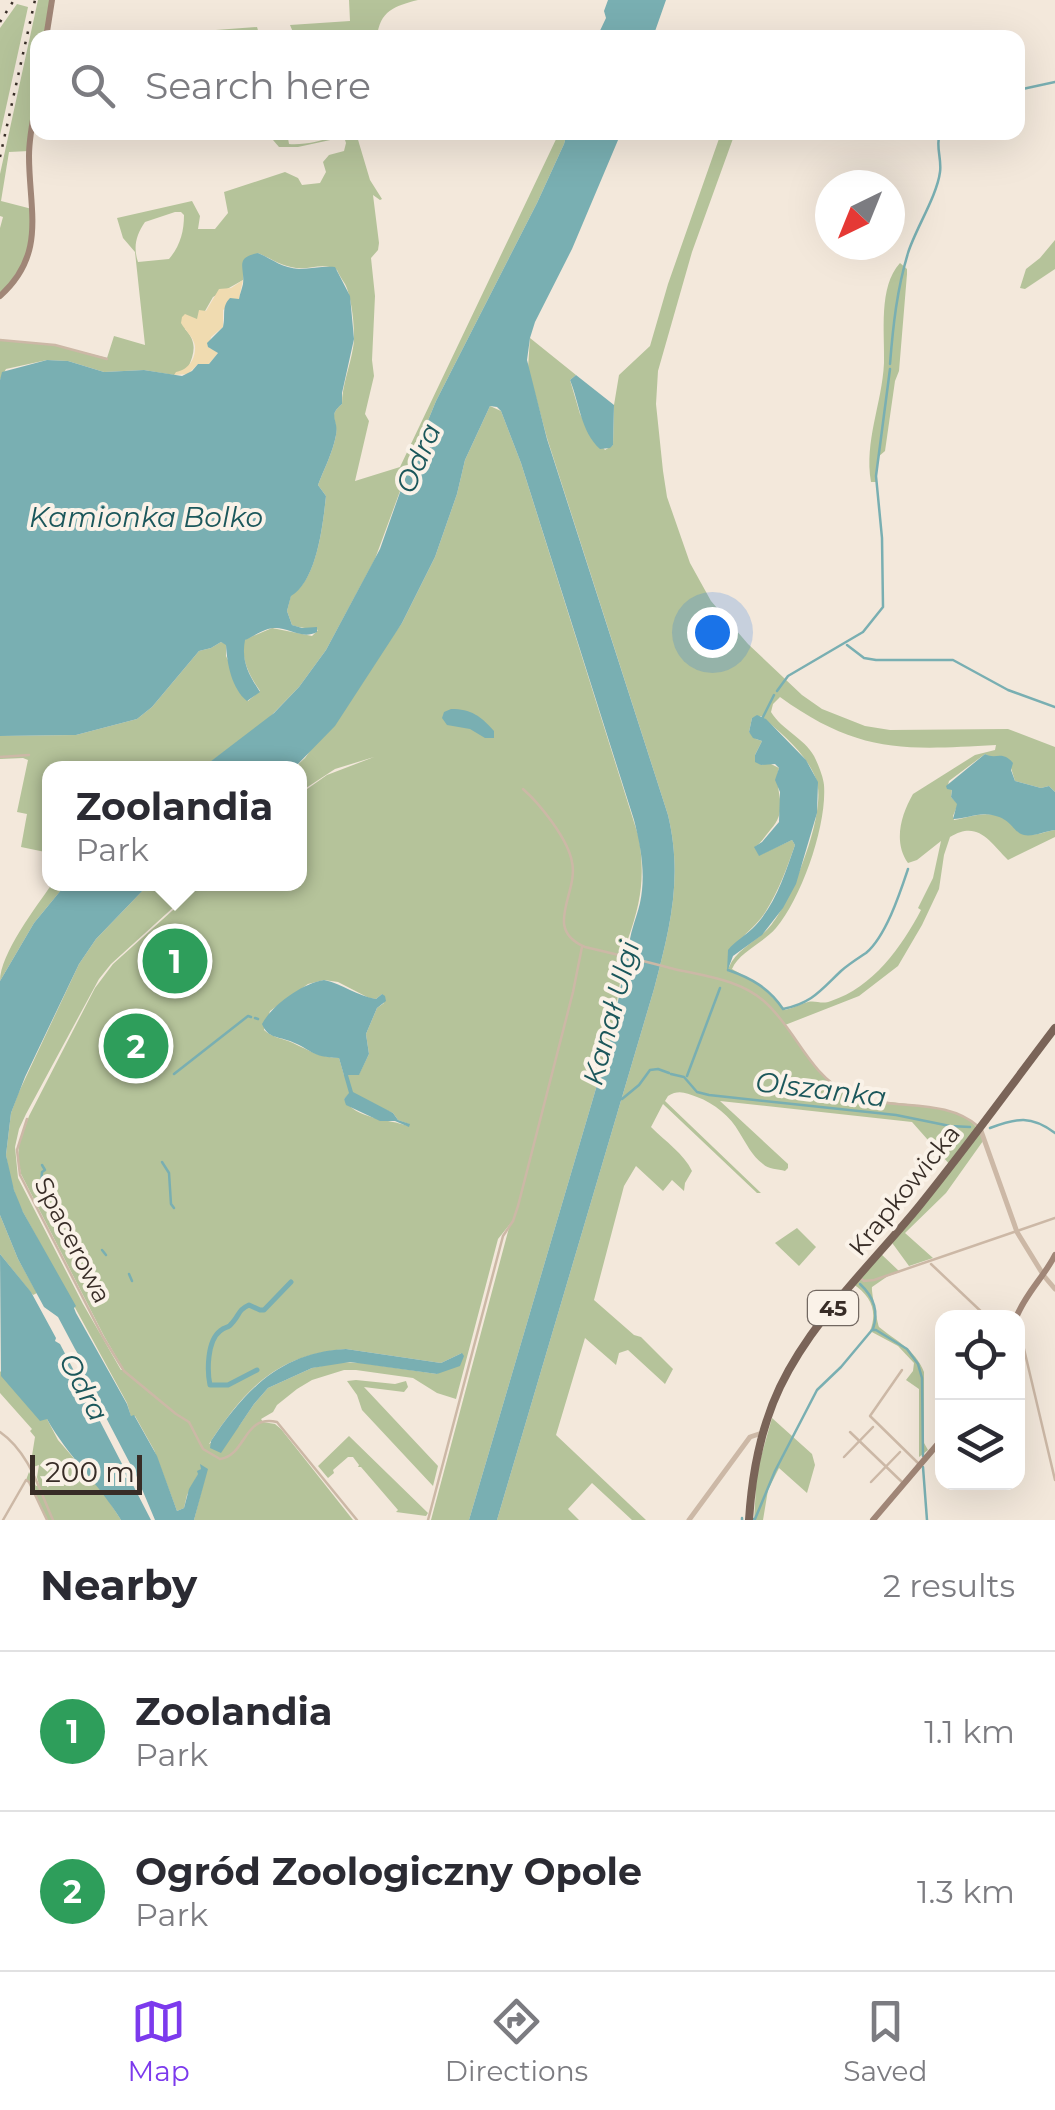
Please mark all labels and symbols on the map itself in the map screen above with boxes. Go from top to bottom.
north arrow [815,170,905,260]
water label: Odra [388,418,448,498]
water label: Kamionka Bolko [29,500,263,534]
your location [687,607,738,658]
pin: 1 [142,924,208,998]
water label: Kanał Ulgi [575,937,647,1089]
pin: 2 [104,1008,168,1084]
water label: Olszanka [754,1064,888,1114]
street label: Krapkowicka [842,1118,966,1262]
street label: Spacerowa [28,1172,118,1308]
road number: 45 [808,1291,858,1325]
water label: Odra [52,1347,116,1427]
scale bar [30,1450,142,1494]

